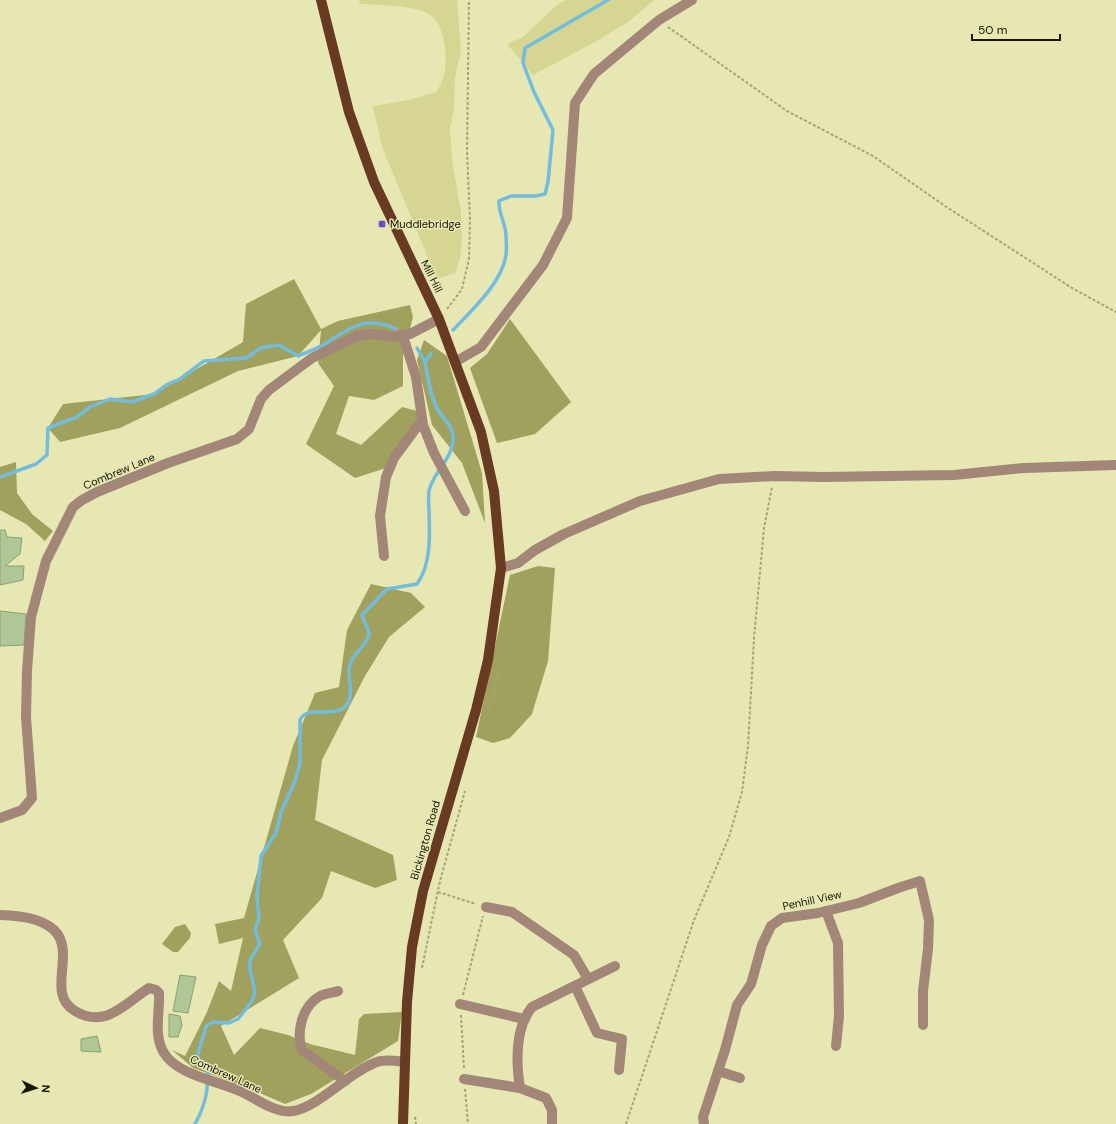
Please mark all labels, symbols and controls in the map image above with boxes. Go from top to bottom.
scale bar [972,16,1060,42]
text: 50 m [978,22,1007,38]
place label: Muddlebridge [390,217,461,231]
marker: Muddlebridge [377,219,387,229]
street label: Mill Hill [418,257,446,295]
street label: Combrew Lane [81,450,157,492]
street label: Bickington Road [407,799,443,881]
street label: Penhill View [781,887,843,913]
street label: Combrew Lane [188,1052,264,1096]
north arrow [16,1068,56,1108]
text: N [39,1084,53,1093]

